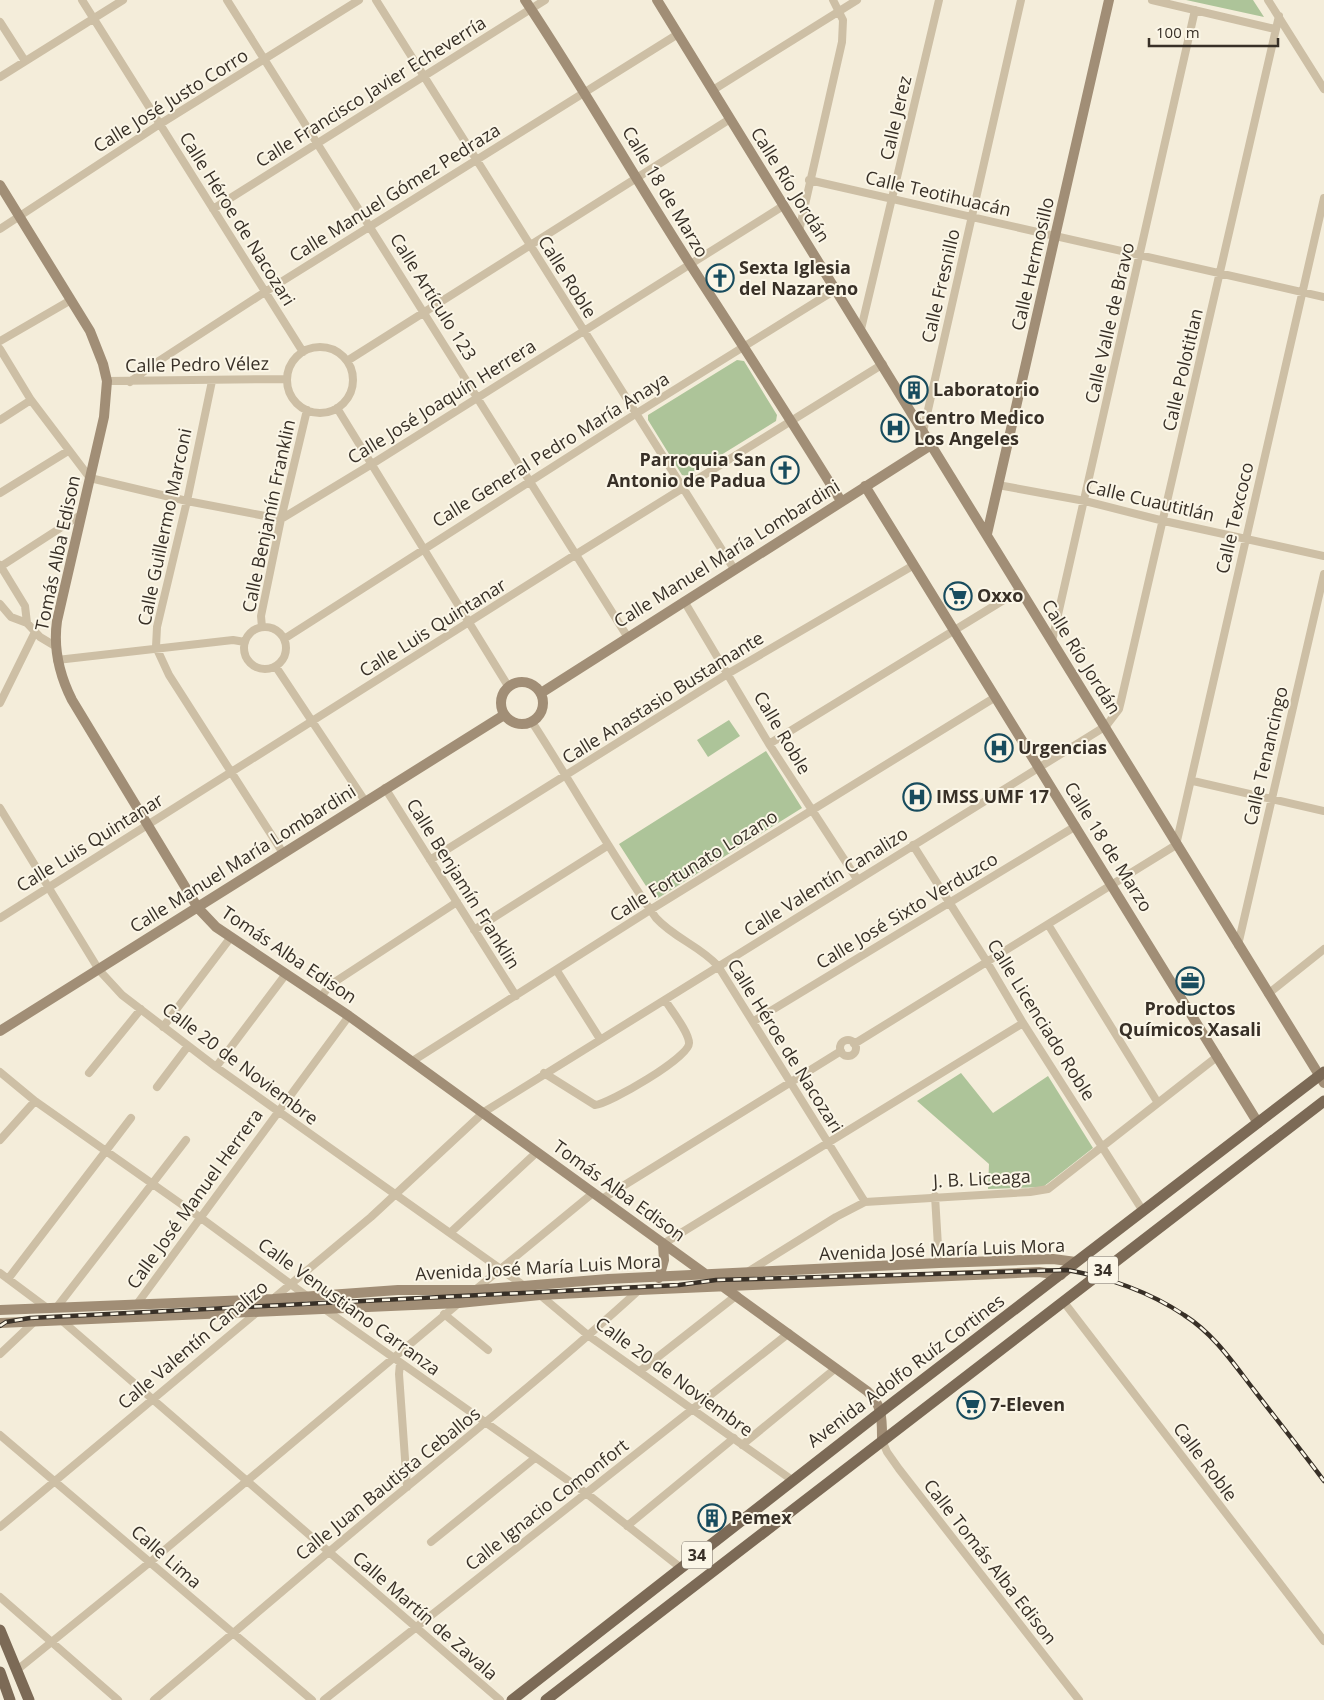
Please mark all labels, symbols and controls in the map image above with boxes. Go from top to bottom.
street label: Calle Francisco Javier Echeverría [251,10,490,172]
scale bar [1149,15,1278,47]
text: 100 m [1156,22,1200,42]
street label: Calle José Justo Corro [89,43,252,158]
street label: Calle Jerez [874,73,916,162]
street label: Calle Manuel Gómez Pedraza [284,117,504,267]
street label: Calle 18 de Marzo [617,121,715,262]
street label: Calle Río Jordán [746,122,836,247]
street label: Calle Héroe de Nacozari [174,127,301,310]
street label: Calle Teotihuacán [863,165,1013,221]
street label: Calle Hermosillo [1005,195,1059,333]
street label: Calle Fresnillo [915,227,965,345]
street label: Calle Artículo 123 [385,228,483,365]
street label: Calle Roble [533,231,603,322]
street label: Calle Valle de Bravo [1079,240,1139,406]
place label: Sexta Iglesia del Nazareno [739,255,858,300]
church icon: Sexta Iglesia del Nazareno [705,263,735,293]
street label: Calle Polotitlan [1156,306,1208,433]
street label: Calle José Joaquín Herrera [343,333,540,469]
street label: Calle Pedro Vélez [125,351,269,377]
street label: Calle General Pedro María Anaya [427,366,674,532]
building icon: Laboratorio [899,375,929,405]
place label: Laboratorio [933,377,1039,401]
place label: Centro Medico Los Angeles [914,405,1045,450]
hospital icon: Centro Medico Los Angeles [880,413,910,443]
street label: Calle Benjamín Franklin [236,417,300,615]
street label: Calle Guillermo Marconi [131,426,197,628]
place label: Parroquia San Antonio de Padua [607,447,766,492]
church icon: Parroquia San Antonio de Padua [770,455,800,485]
street label: Calle Texcoco [1210,460,1258,576]
street label: Tomás Alba Edison [29,473,85,633]
street label: Calle Manuel María Lombardini [609,474,844,633]
street label: Calle Cuautitlán [1083,474,1217,527]
street label: Calle Luis Quintanar [354,572,511,682]
supermarket icon: Oxxo [943,581,973,611]
place label: Oxxo [977,583,1023,607]
street label: Calle Río Jordán [1037,594,1127,719]
street label: Calle Anastasio Bustamante [557,625,768,769]
street label: Calle Tenancingo [1237,684,1293,828]
street label: Calle Roble [749,687,817,778]
hospital icon: Urgencias [984,733,1014,763]
place label: Urgencias [1018,735,1107,759]
street label: Calle 18 de Marzo [1059,777,1159,916]
street label: Calle Manuel María Lombardini [125,779,360,938]
hospital icon: IMSS UMF 17 [902,782,932,812]
place label: IMSS UMF 17 [936,784,1049,808]
street label: Calle Luis Quintanar [11,787,168,897]
street label: Calle Benjamín Franklin [402,794,526,973]
street label: Calle Fortunato Lozano [605,804,782,927]
street label: Calle Valentín Canalizo [739,821,912,941]
street label: Calle José Sixto Verduzco [811,846,1002,974]
street label: Tomás Alba Edison [217,900,362,1008]
street label: Calle Licenciado Roble [982,934,1101,1105]
street label: Calle Héroe de Nacozari [722,954,849,1137]
office icon: Productos Químicos Xasali [1175,966,1205,996]
place label: Productos Químicos Xasali [1119,996,1261,1041]
street label: Calle 20 de Noviembre [158,997,323,1130]
street label: Calle José Manuel Herrera [121,1103,268,1293]
street label: Tomás Alba Edison [549,1134,691,1246]
street label: J. B. Liceaga [931,1163,1031,1193]
street label: Calle Venustiano Carranza [254,1232,446,1380]
street label: Avenida José María Luis Mora [819,1233,1065,1265]
street label: Avenida José María Luis Mora [414,1249,661,1285]
road number: 34 [1088,1256,1118,1284]
street label: Calle Valentín Canalizo [112,1274,272,1414]
street label: Avenida Adolfo Ruíz Cortines [802,1288,1009,1452]
street label: Calle 20 de Noviembre [591,1311,758,1442]
supermarket icon: 7-Eleven [956,1390,986,1420]
place label: 7-Eleven [990,1392,1065,1416]
street label: Calle Juan Bautista Ceballos [290,1401,485,1565]
street label: Calle Roble [1168,1417,1243,1506]
street label: Calle Ignacio Comonfort [460,1433,633,1576]
street label: Calle Tomás Alba Edison [919,1474,1063,1649]
building icon: Pemex [697,1503,727,1533]
place label: Pemex [731,1505,792,1529]
street label: Calle Lima [126,1519,207,1593]
road number: 34 [682,1542,712,1568]
street label: Calle Martín de Zavala [348,1545,503,1685]

